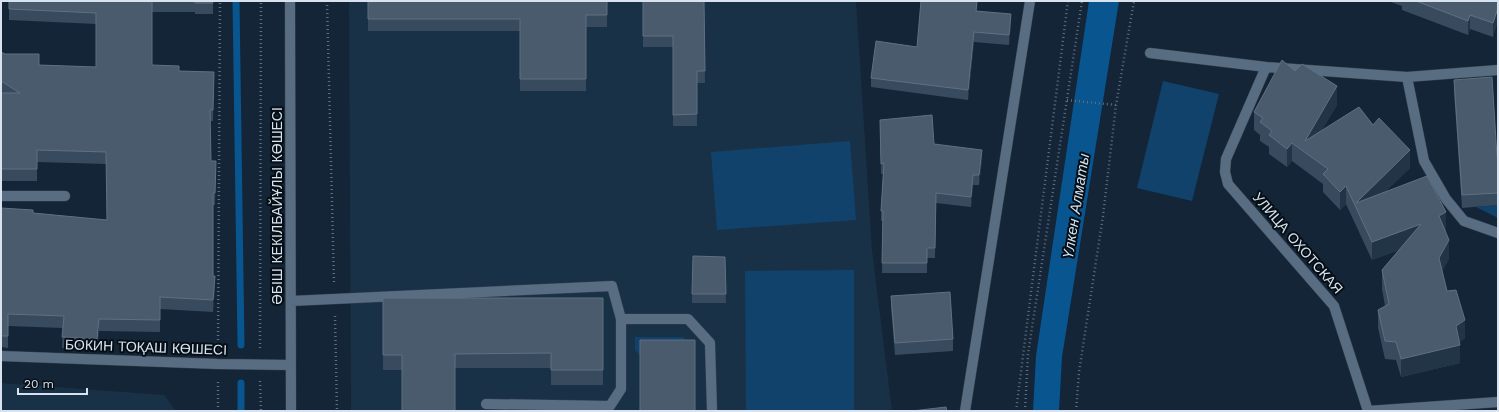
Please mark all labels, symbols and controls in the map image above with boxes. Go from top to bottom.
street label: ӘБІШ КЕКІЛБАЙҰЛЫ КӨШЕСІ [268,107,285,305]
water label: Үлкен Алматы [1059,152,1093,260]
street label: УЛИЦА ОХОТСКАЯ [1250,189,1346,297]
street label: БОКИН ТОҚАШ КӨШЕСІ [65,336,227,358]
scale bar [18,370,87,396]
text: 20 m [24,377,54,391]

